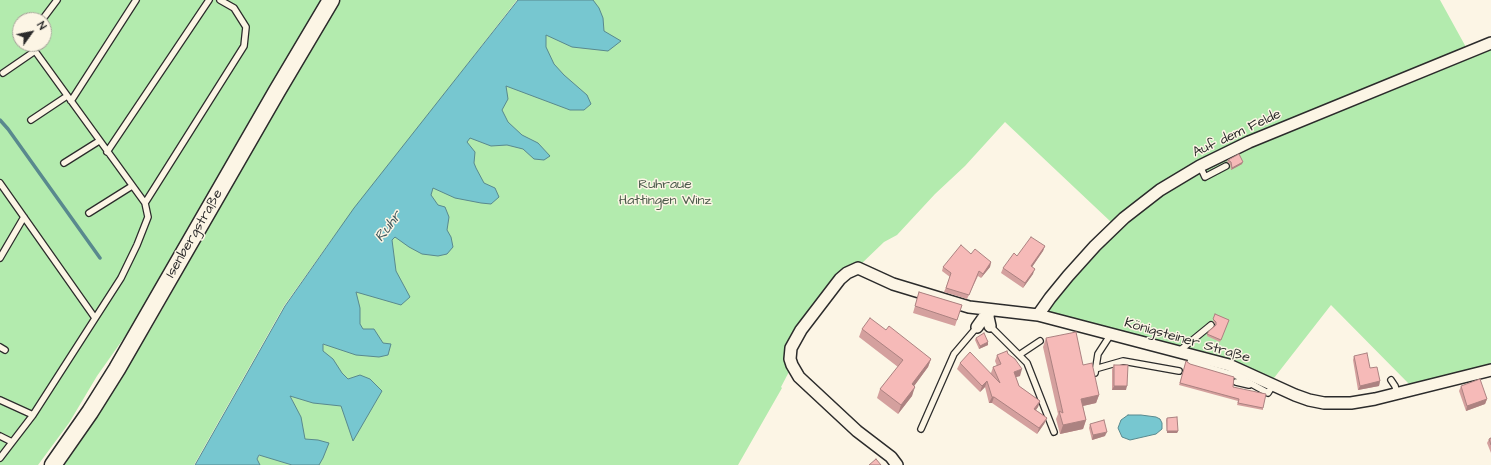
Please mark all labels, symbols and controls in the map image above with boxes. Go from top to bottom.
north arrow [12,12,52,52]
text: N [33,19,50,33]
street label: Auf dem Felde [1190,106,1284,162]
park label: Ruhraue Hattingen Winz [619,177,711,210]
street label: Isenbergstraße [163,187,227,281]
water label: Ruhr [372,208,406,246]
street label: Königsteiner Straße [1122,315,1252,367]

